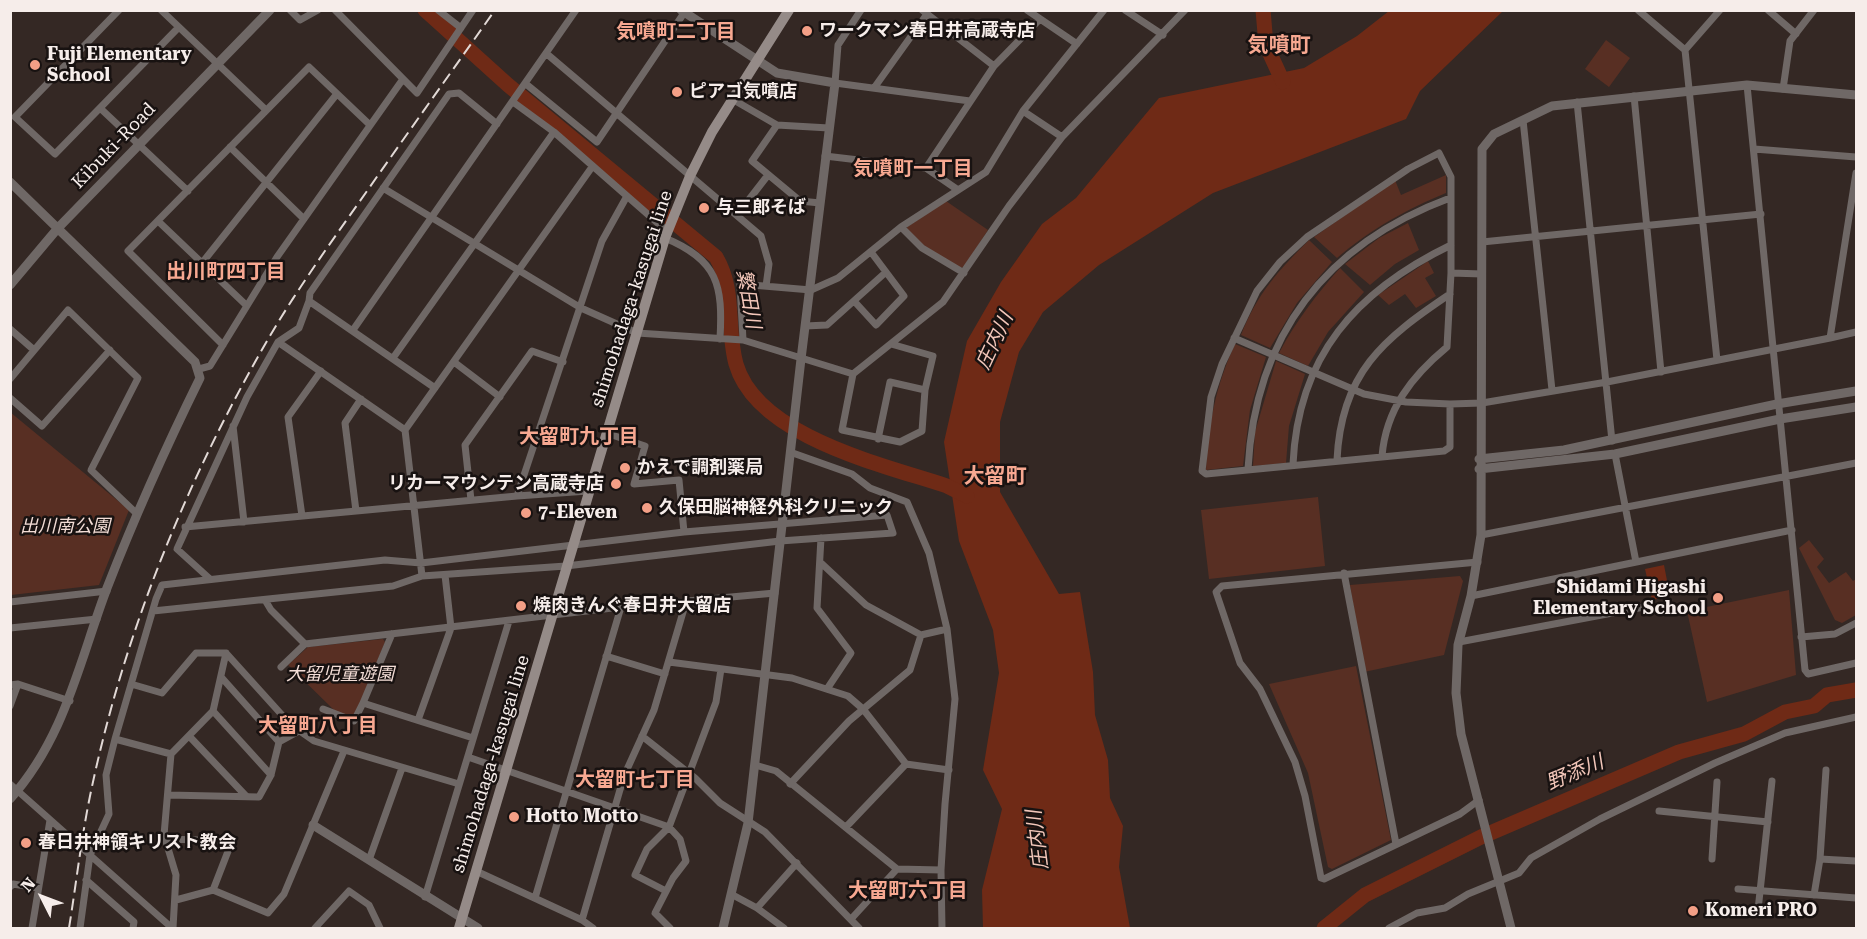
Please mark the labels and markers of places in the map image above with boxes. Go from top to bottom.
place label: ワークマン春日井高蔵寺店 [819,20,1035,42]
marker: ワークマン春日井高蔵寺店 [800,24,814,38]
place label: Fuji Elementary School [47,44,192,86]
marker: Fuji Elementary School [28,58,42,72]
place label: ピアゴ気噴店 [689,81,797,103]
marker: ピアゴ気噴店 [670,85,684,99]
place label: 与三郎そば [716,197,806,219]
marker: 与三郎そば [697,201,711,215]
place label: かえで調剤薬局 [637,457,763,479]
marker: かえで調剤薬局 [618,461,632,475]
place label: リカーマウンテン高蔵寺店 [388,473,604,495]
marker: リカーマウンテン高蔵寺店 [609,477,623,491]
place label: 久保田脳神経外科クリニック [659,497,893,519]
marker: 久保田脳神経外科クリニック [640,501,654,515]
place label: 7-Eleven [538,502,617,524]
marker: 7-Eleven [519,506,533,520]
place label: Shidami Higashi Elementary School [1533,577,1706,620]
marker: Shidami Higashi Elementary School [1711,591,1725,605]
place label: 焼肉きんぐ春日井大留店 [533,595,731,617]
marker: 焼肉きんぐ春日井大留店 [514,599,528,613]
place label: Hotto Motto [526,806,638,828]
marker: Hotto Motto [507,810,521,824]
place label: 春日井神領キリスト教会 [38,832,236,854]
marker: 春日井神領キリスト教会 [19,836,33,850]
place label: Komeri PRO [1705,900,1817,922]
marker: Komeri PRO [1686,904,1700,918]

